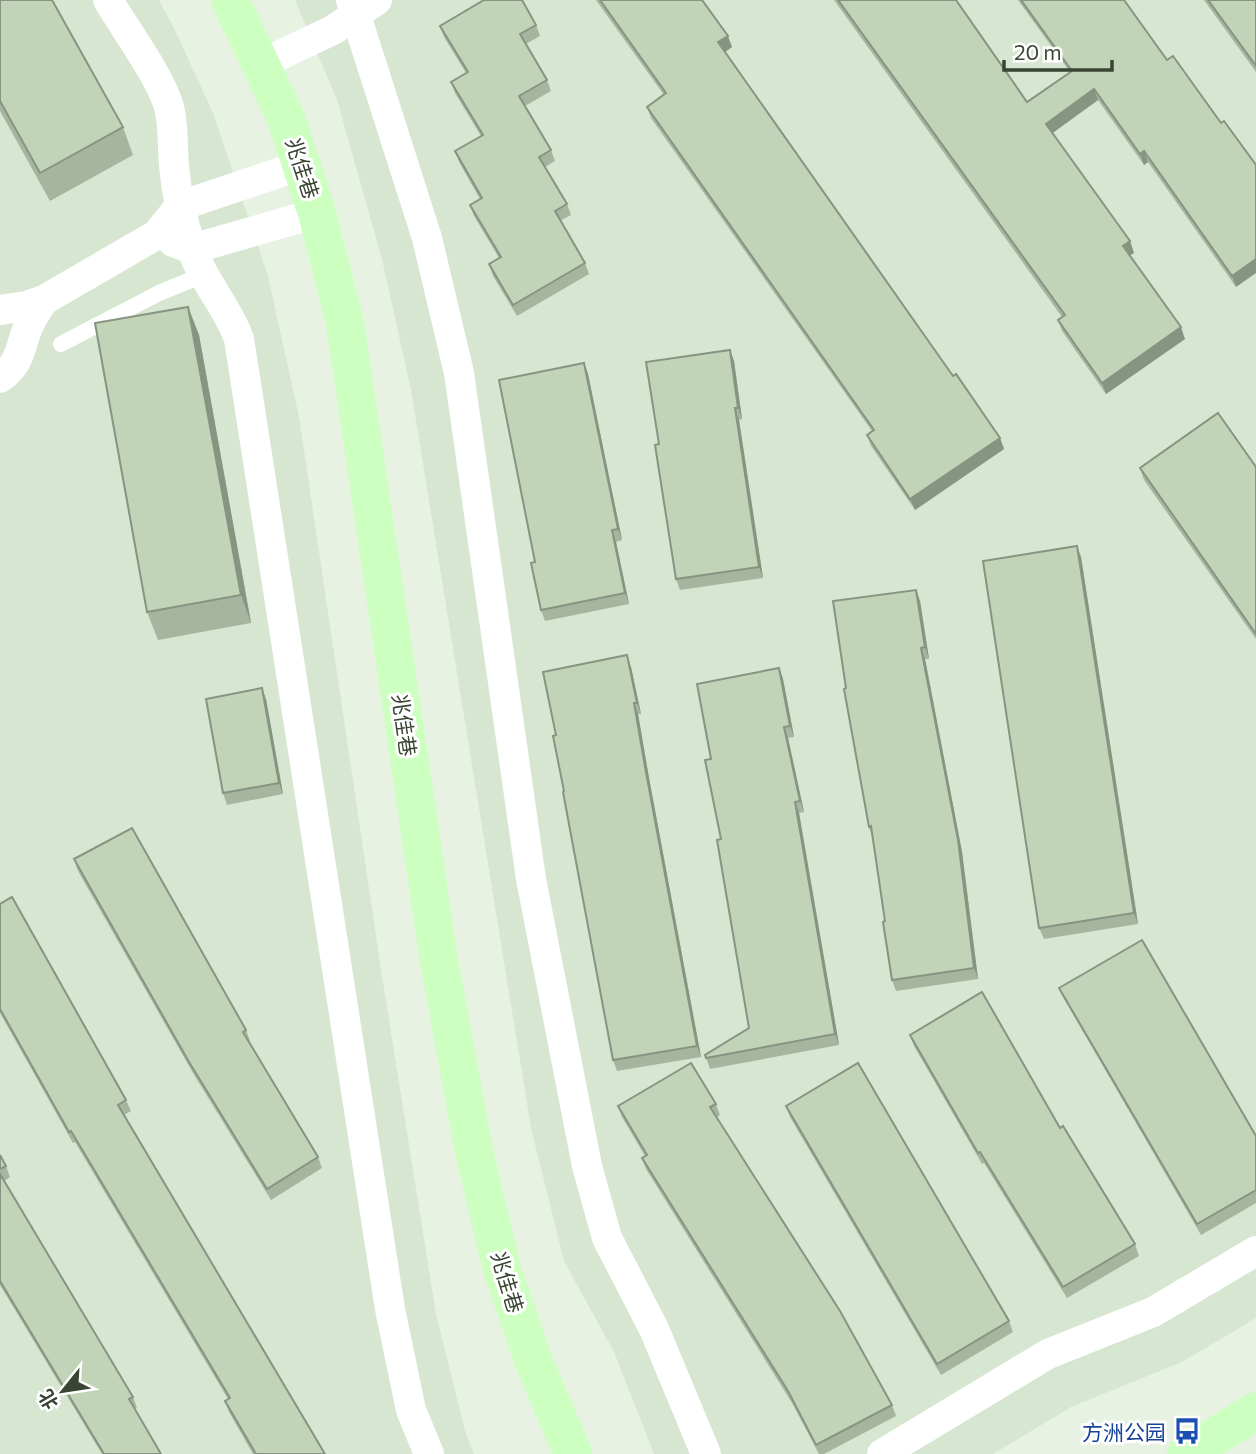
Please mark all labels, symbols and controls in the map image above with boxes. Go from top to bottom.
scale bar [1004,28,1112,72]
text: 20 m [1014,39,1062,64]
street label: 兆佳巷 [281,134,325,202]
street label: 兆佳巷 [388,692,422,758]
street label: 兆佳巷 [487,1248,529,1316]
north arrow [28,1356,98,1426]
text: 北 [33,1386,63,1414]
bus stop icon: 方洲公园 [1172,1416,1202,1446]
place label: 方洲公园 [1082,1419,1166,1444]

